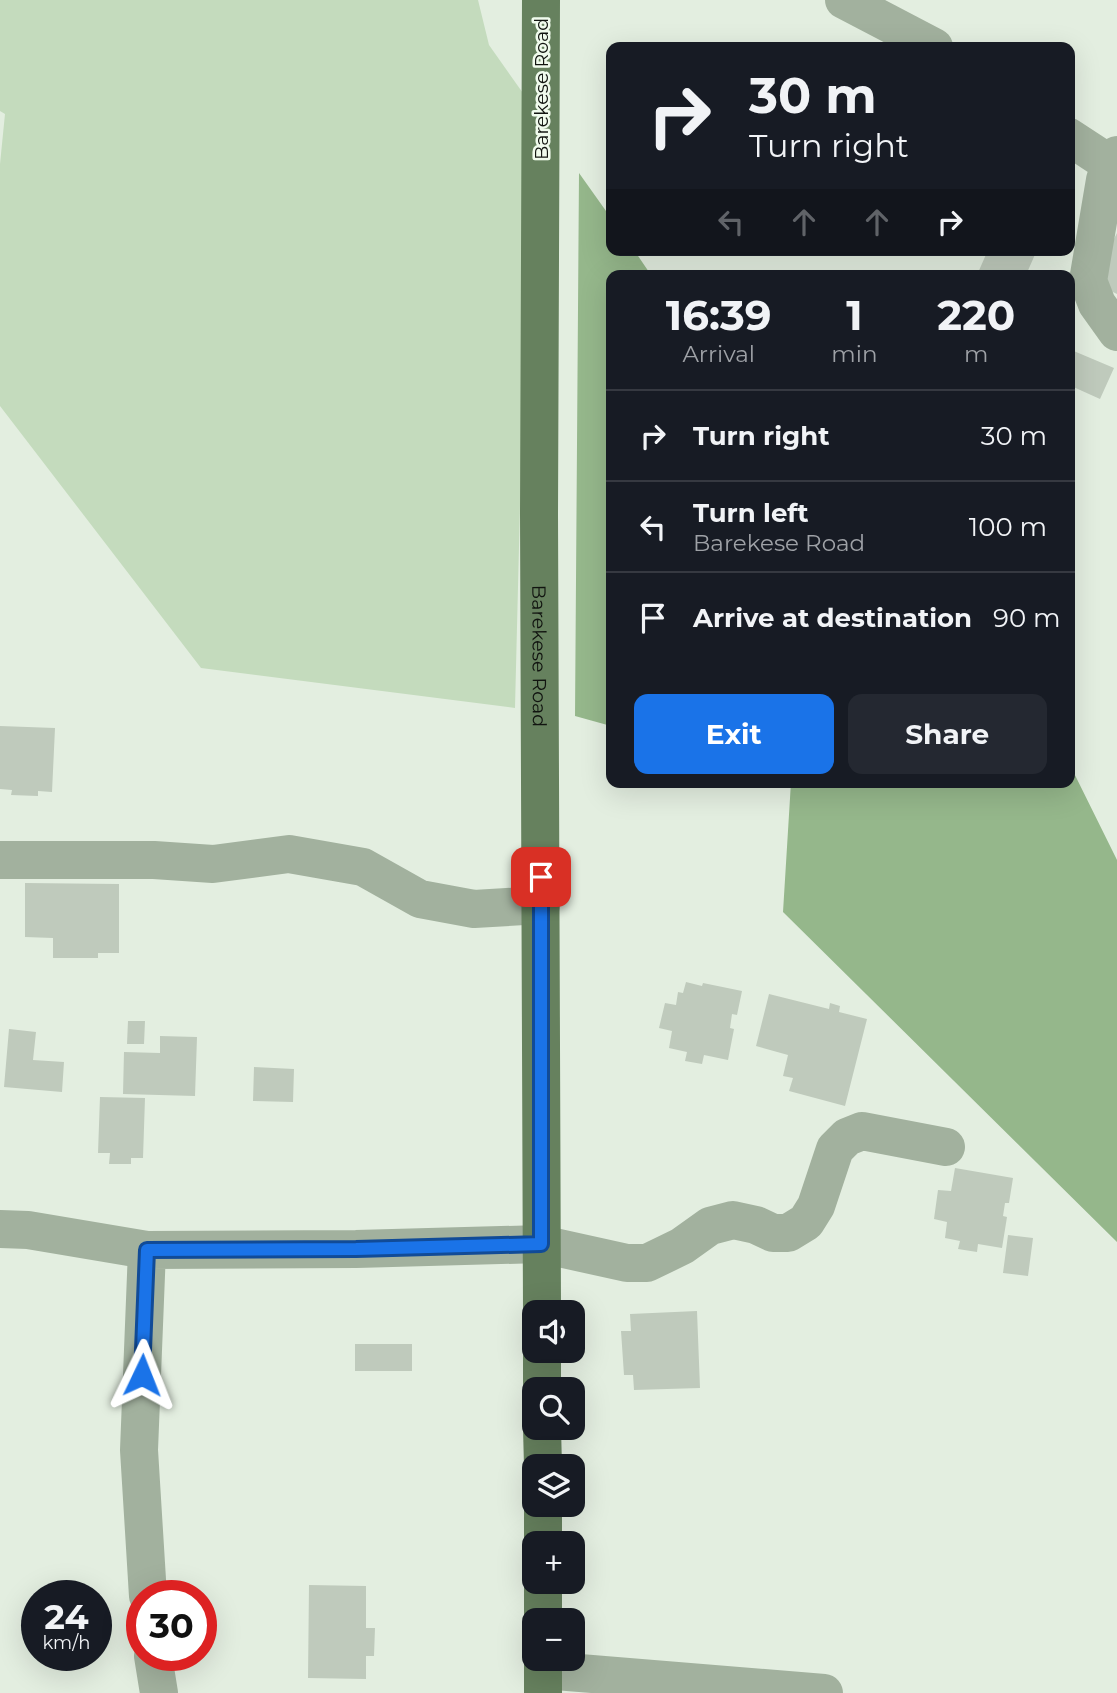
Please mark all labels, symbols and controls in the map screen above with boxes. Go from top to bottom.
street label: Barekese Road [530,18,553,160]
text: 30 m [749,66,877,125]
icon: right [634,70,725,161]
text: Turn right [749,126,909,165]
icon: left [712,203,750,241]
icon: ahead [785,203,823,241]
icon: ahead [858,203,896,241]
icon: right [931,203,969,241]
text: 16:39 [666,289,772,341]
text: 1 [846,289,863,341]
text: 220 [937,289,1015,341]
text: Arrival [682,340,755,368]
text: min [831,340,877,368]
text: m [964,340,988,368]
icon: right [634,417,672,455]
text: Turn right [693,420,829,452]
text: 30 m [981,420,1047,452]
text: Turn left [693,497,809,529]
icon: left [634,508,672,546]
text: 100 m [969,511,1047,543]
text: Barekese Road [693,529,865,557]
street label: Barekese Road [527,585,551,727]
icon: arrive [634,599,672,637]
text: Arrive at destination [693,602,972,634]
text: 90 m [993,602,1061,634]
button: Exit [634,694,834,774]
button: Share [848,694,1047,774]
pin [511,847,571,907]
icon: arrive [522,858,560,896]
map controls [522,1300,585,1671]
button: sound [522,1300,585,1363]
position arrow [105,1338,179,1412]
button: search [522,1377,585,1440]
button: layers [522,1454,585,1517]
button: + [522,1531,585,1594]
speed limit sign: 30 [126,1580,217,1671]
text: 24 [44,1595,89,1638]
button: − [522,1608,585,1671]
text: km/h [42,1632,91,1654]

